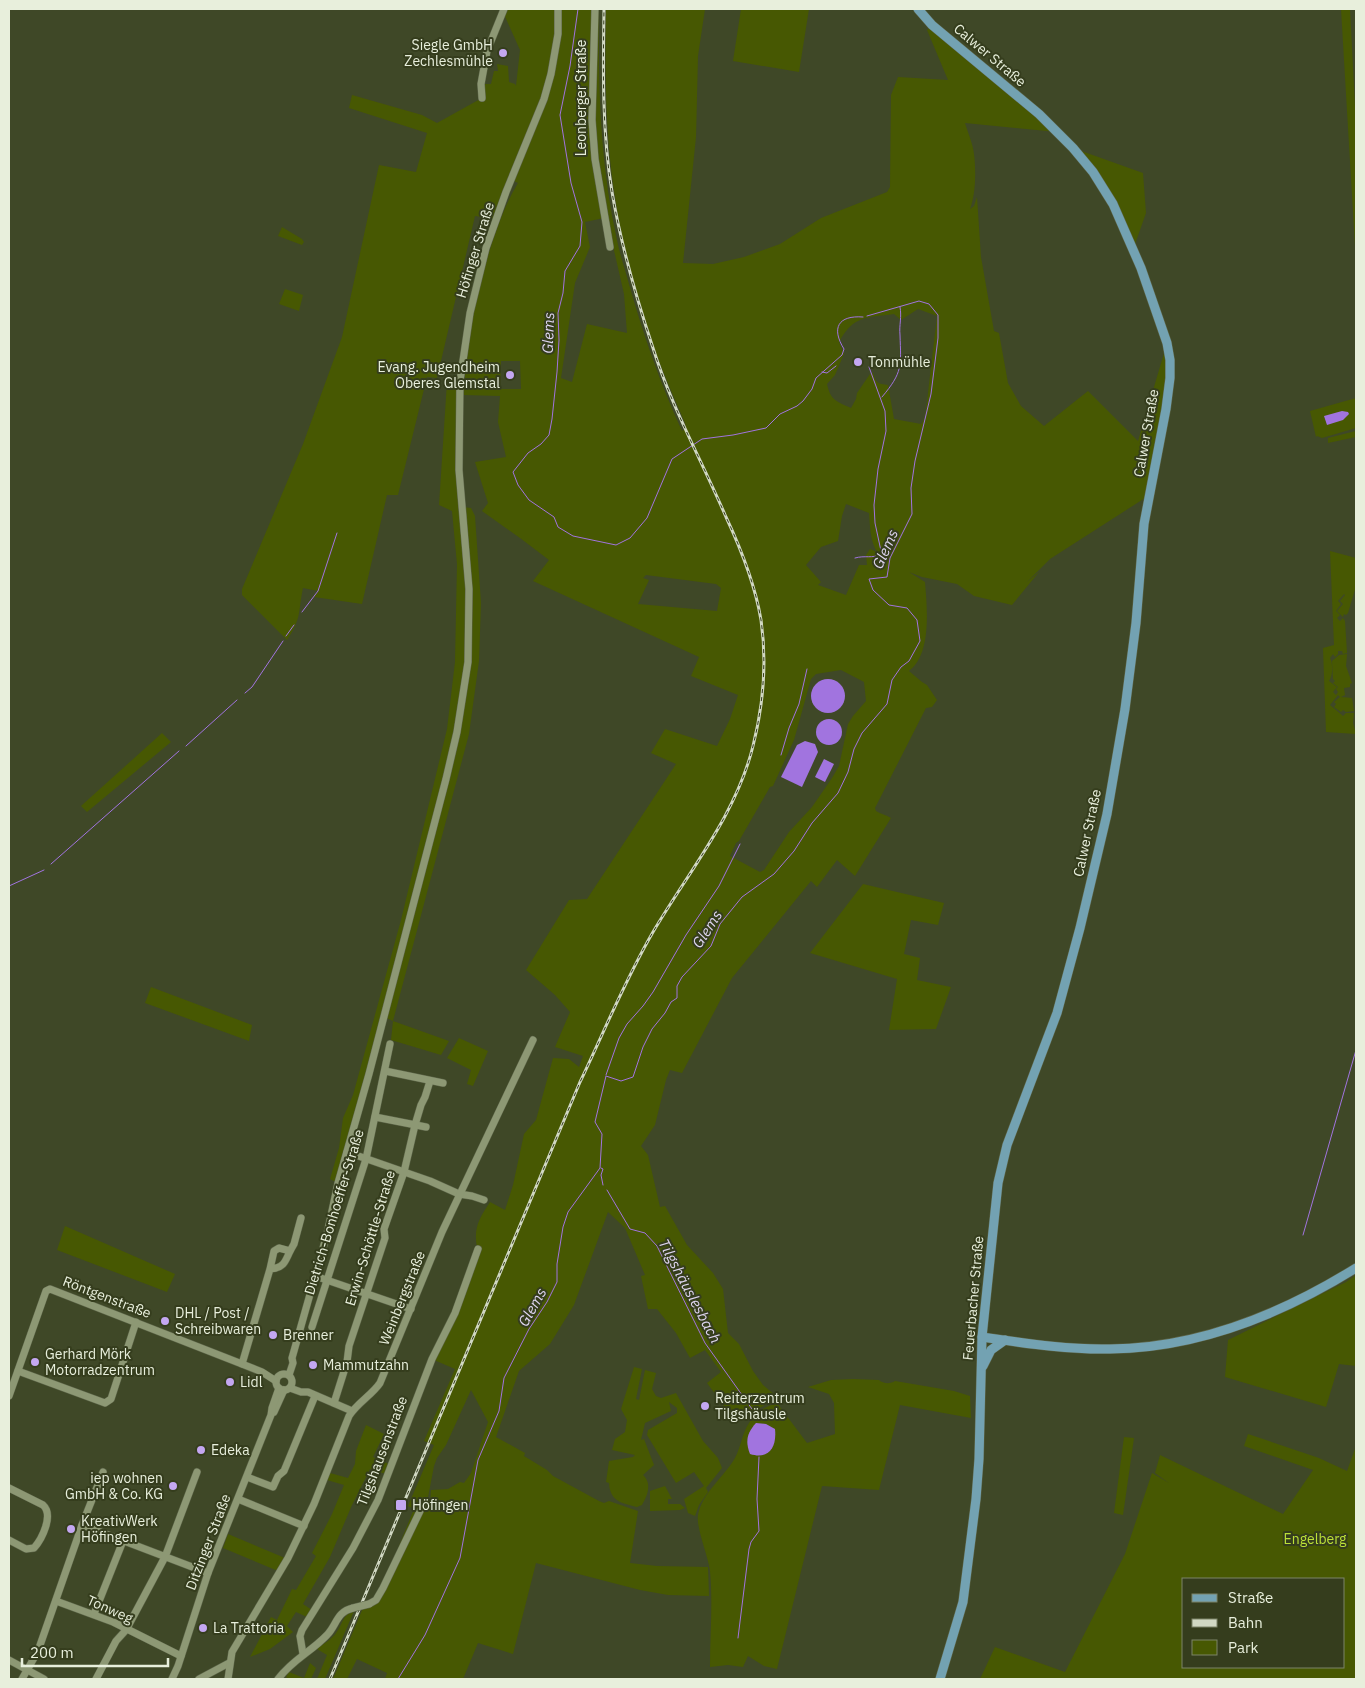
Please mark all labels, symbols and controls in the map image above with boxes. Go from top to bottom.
street label: Calwer Straße [950,20,1030,91]
place label: Siegle GmbH Zechlesmühle [404,36,493,70]
street label: Leonberger Straße [572,39,590,156]
marker: Siegle GmbH Zechlesmühle [497,47,509,59]
street label: Höfinger Straße [452,200,498,300]
water label: Glems [538,312,558,354]
place label: Tonmühle [868,353,931,371]
marker: Tonmühle [852,356,864,368]
place label: Evang. Jugendheim Oberes Glemstal [377,358,500,392]
marker: Evang. Jugendheim Oberes Glemstal [504,369,516,381]
street label: Calwer Straße [1129,387,1163,478]
water label: Glems [868,526,902,572]
street label: Calwer Straße [1069,787,1105,878]
water label: Glems [688,906,726,952]
street label: Dietrich-Bonhoeffer-Straße [300,1127,368,1297]
street label: Erwin-Schöttle-Straße [341,1168,399,1308]
street label: Feuerbacher Straße [959,1235,987,1361]
water label: Tilgshäuslesbach [655,1236,725,1346]
street label: Weinbergstraße [375,1248,429,1348]
street label: Röntgenstraße [60,1272,154,1322]
water label: Glems [514,1284,550,1330]
place label: DHL / Post / Schreibwaren [175,1304,261,1338]
marker: DHL / Post / Schreibwaren [159,1315,171,1327]
place label: Brenner [283,1326,334,1344]
marker: Brenner [267,1329,279,1341]
place label: Gerhard Mörk Motorradzentrum [45,1345,155,1379]
marker: Gerhard Mörk Motorradzentrum [29,1356,41,1368]
place label: Mammutzahn [323,1356,409,1374]
marker: Mammutzahn [307,1359,319,1371]
place label: Lidl [240,1373,263,1391]
marker: Lidl [224,1376,236,1388]
place label: Reiterzentrum Tilgshäusle [715,1389,805,1423]
street label: Tilgshausenstraße [353,1393,411,1508]
marker: Reiterzentrum Tilgshäusle [699,1400,711,1412]
place label: Edeka [211,1441,250,1459]
marker: Edeka [195,1444,207,1456]
place label: iep wohnen GmbH & Co. KG [65,1469,163,1503]
marker: iep wohnen GmbH & Co. KG [167,1480,179,1492]
street label: Ditzinger Straße [181,1491,235,1593]
place label: Höfingen [412,1496,469,1514]
marker: Höfingen [394,1498,408,1512]
place label: KreativWerk Höfingen [81,1512,158,1546]
marker: KreativWerk Höfingen [65,1523,77,1535]
park label: Engelberg [1284,1530,1347,1548]
legend [1182,1578,1345,1668]
text: Straße [1228,1588,1273,1607]
street label: Tonweg [84,1591,136,1627]
text: Bahn [1228,1613,1263,1632]
place label: La Trattoria [213,1619,285,1637]
marker: La Trattoria [197,1622,209,1634]
scale bar [22,1636,169,1668]
text: Park [1228,1638,1258,1657]
text: 200 m [30,1643,74,1662]

